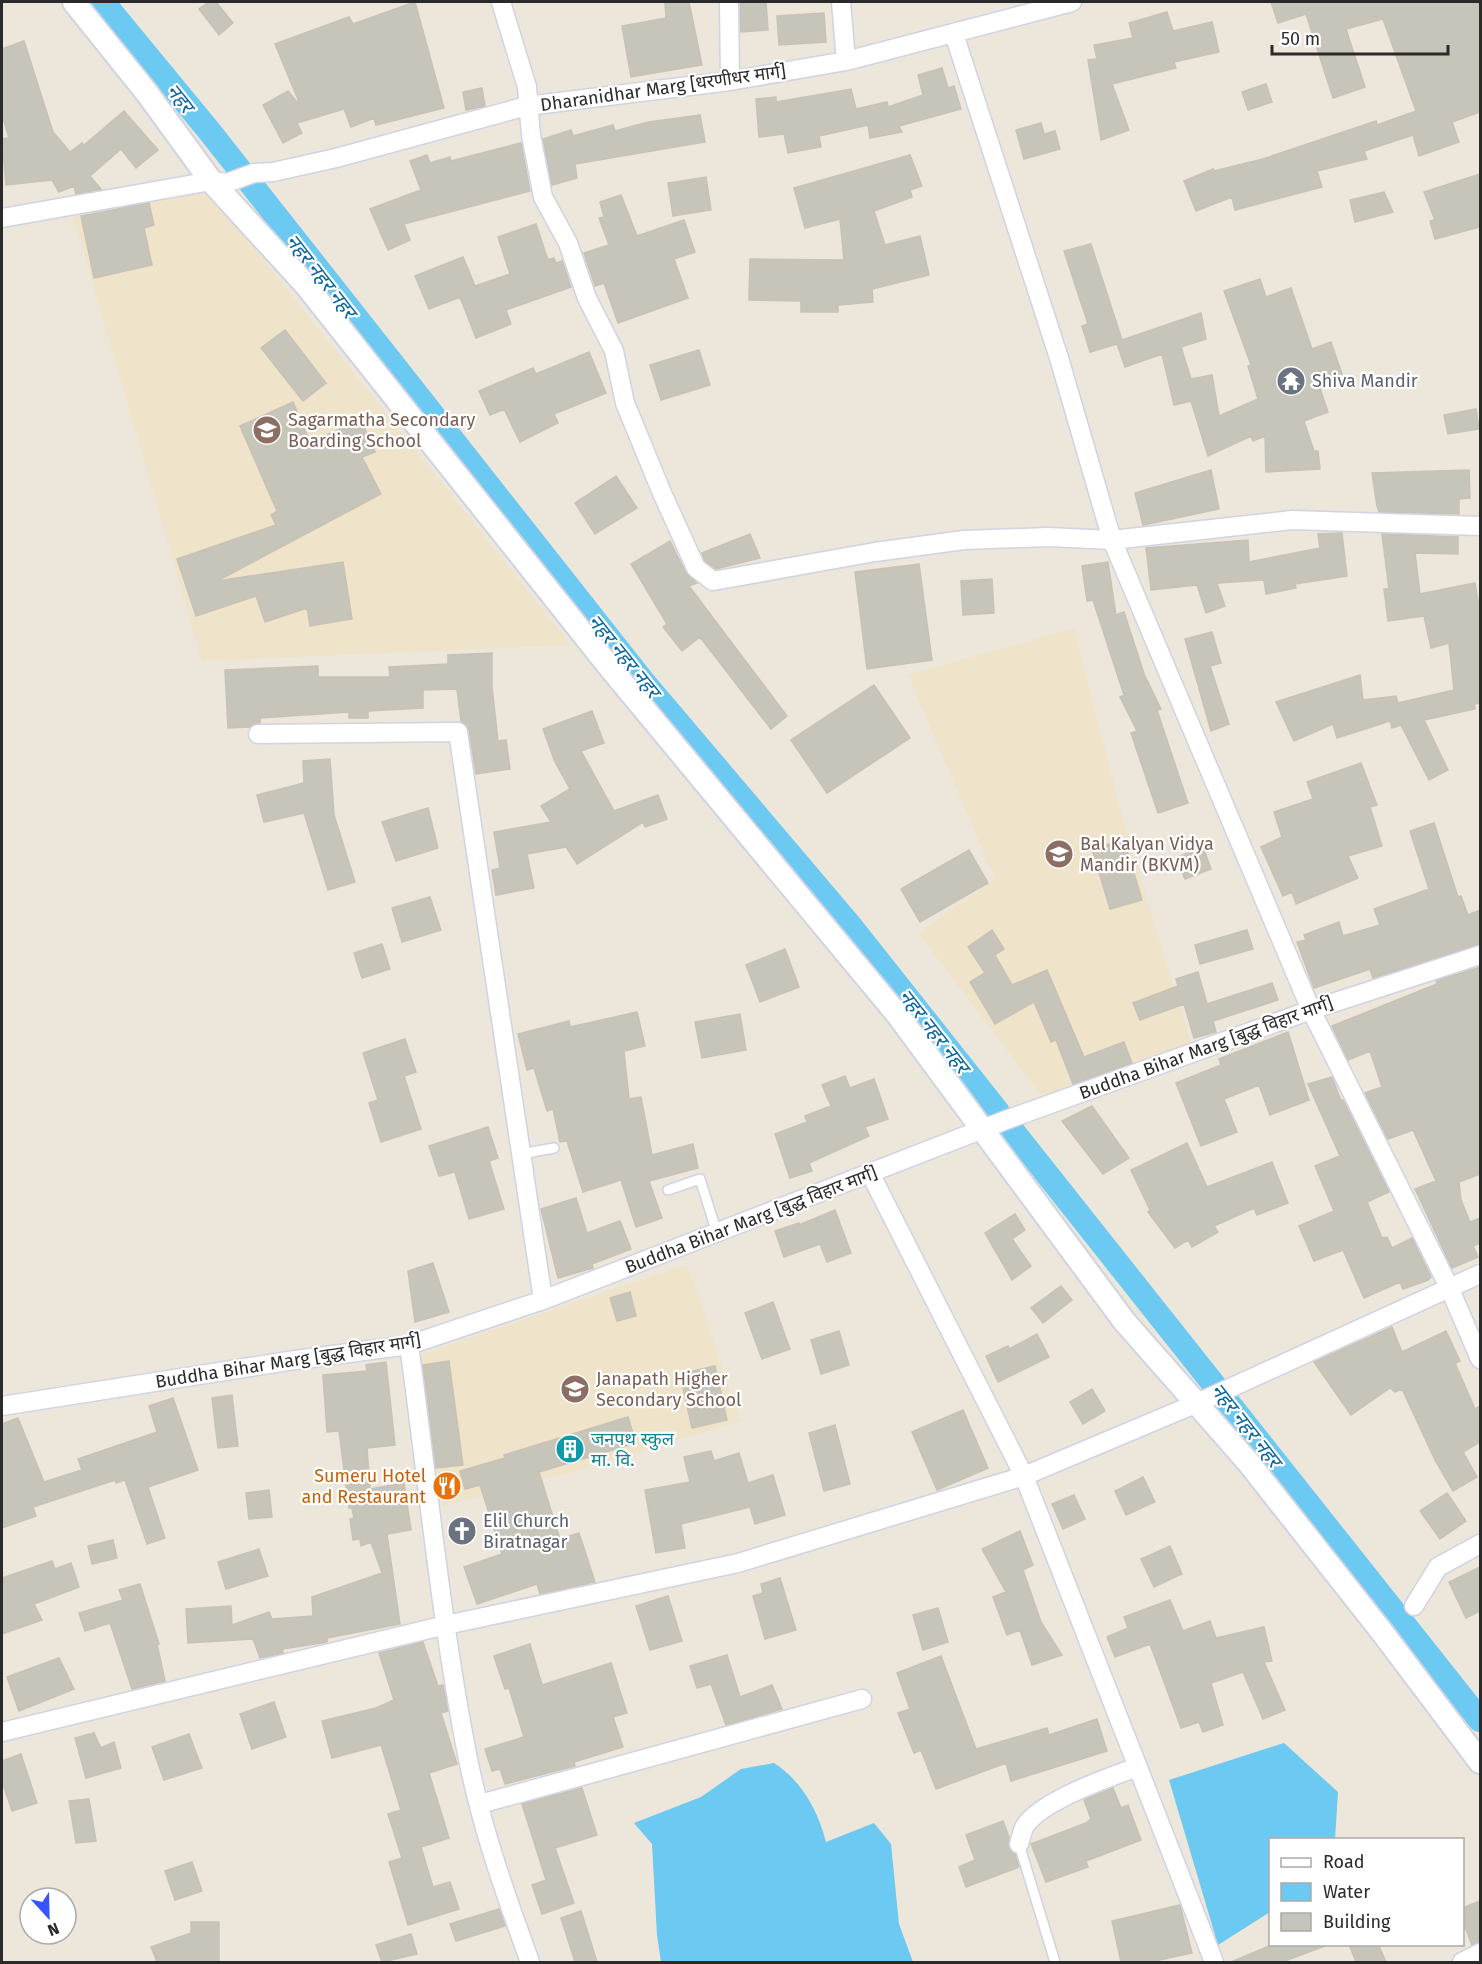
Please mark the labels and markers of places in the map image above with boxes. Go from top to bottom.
temple icon: Shiva Mandir [1275,365,1307,397]
place label: Shiva Mandir [1312,370,1418,392]
place label: Sagarmatha Secondary Boarding School [288,409,475,452]
school or university icon: Sagarmatha Secondary Boarding School [251,414,283,446]
place label: Bal Kalyan Vidya Mandir (BKVM) [1080,833,1214,876]
school or university icon: Bal Kalyan Vidya Mandir (BKVM) [1043,838,1075,870]
place label: Janapath Higher Secondary School [596,1368,741,1411]
school or university icon: Janapath Higher Secondary School [559,1373,591,1405]
place label: जनपथ स्कुल मा. वि. [591,1428,675,1471]
building icon: जनपथ स्कुल मा. वि. [554,1433,586,1465]
place label: Sumeru Hotel and Restaurant [301,1465,426,1508]
restaurant icon: Sumeru Hotel and Restaurant [431,1470,463,1502]
place label: Elil Church Biratnagar [483,1510,569,1553]
church icon: Elil Church Biratnagar [446,1515,478,1547]

